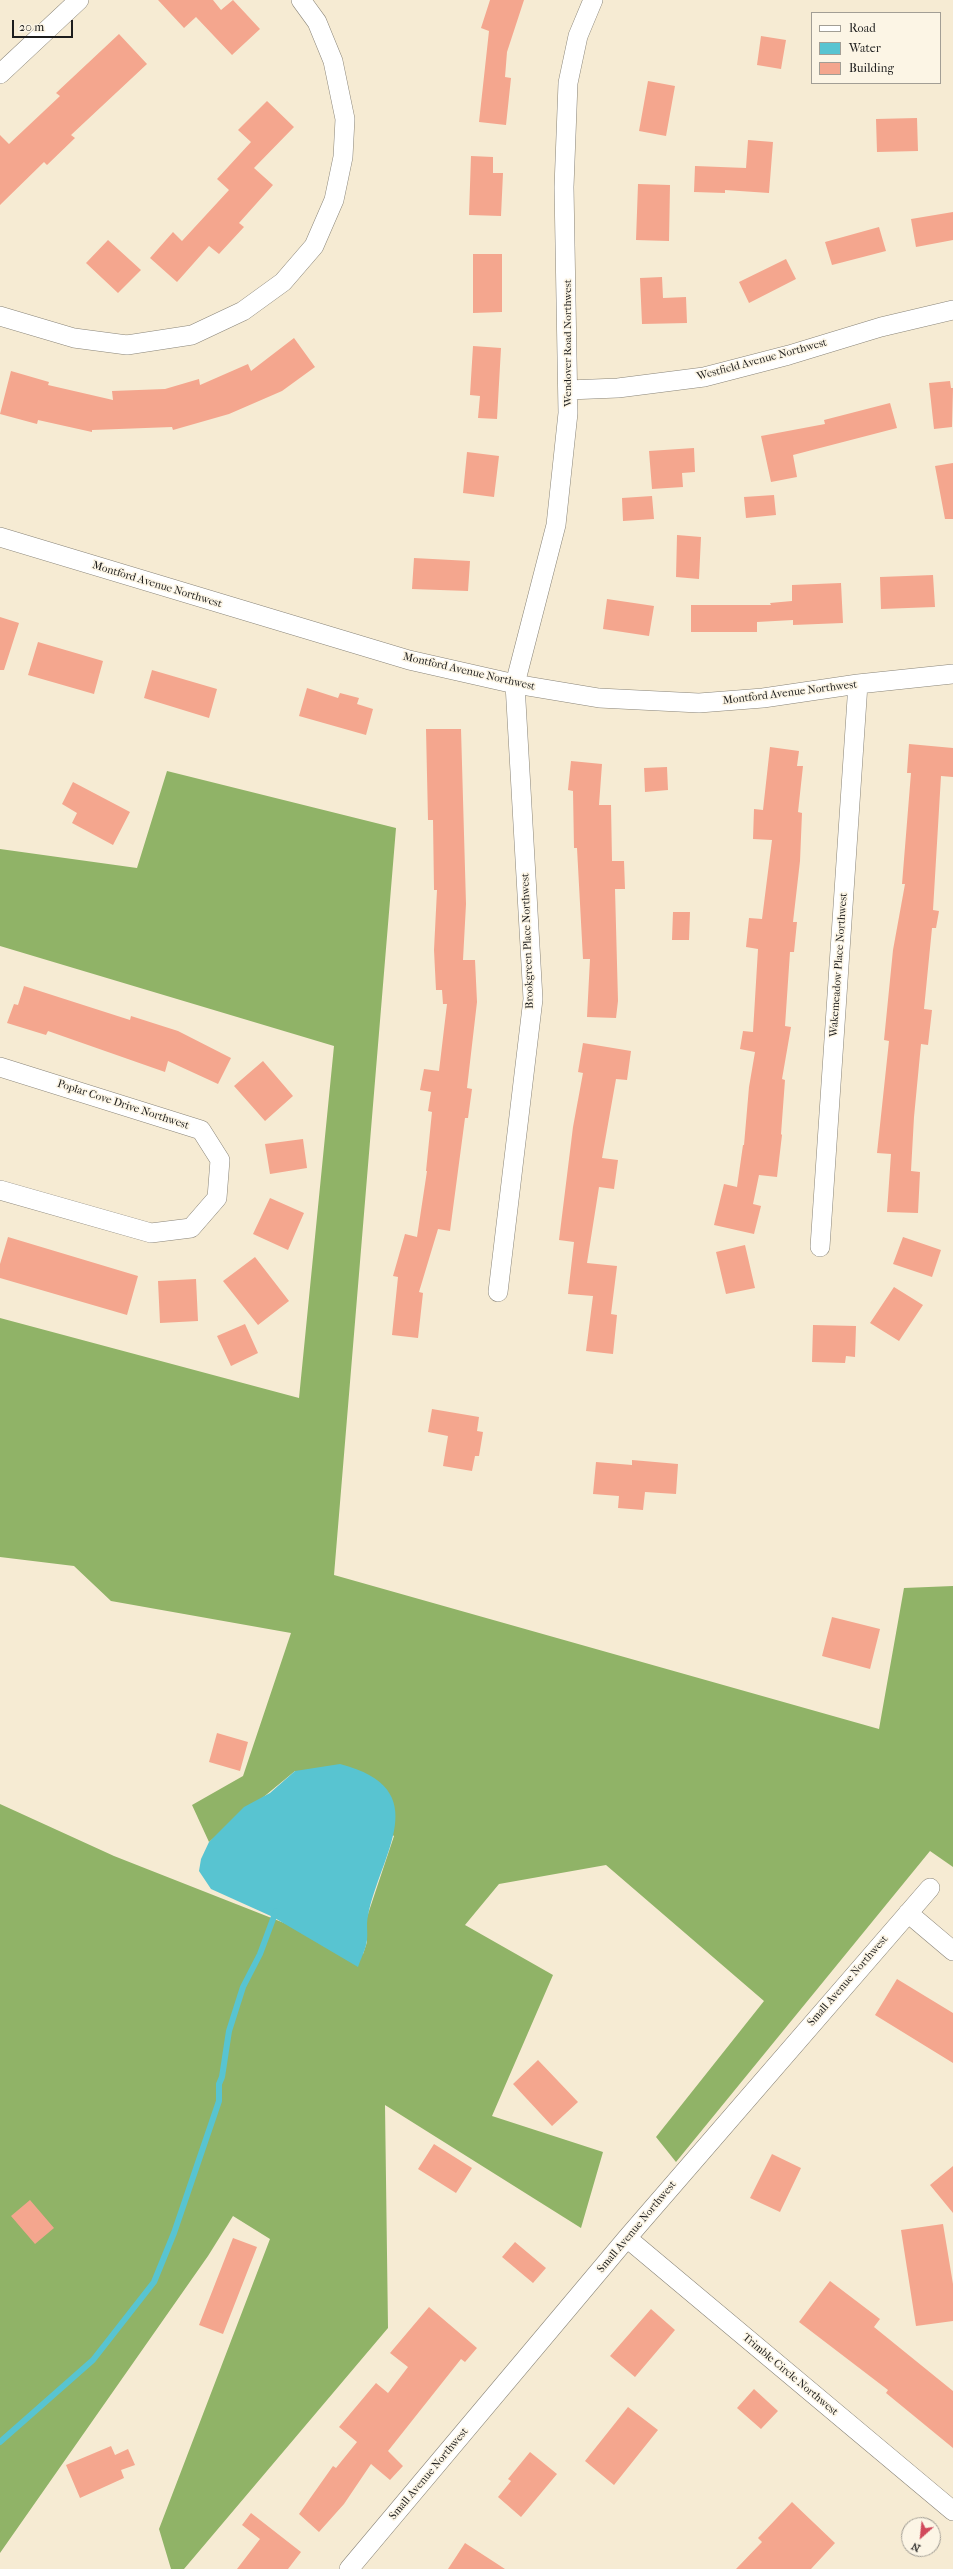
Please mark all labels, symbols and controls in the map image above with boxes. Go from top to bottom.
scale bar [14,12,75,38]
legend [811,12,941,84]
text: 20 m [19,20,44,34]
text: Road [849,21,876,35]
text: Water [849,41,881,55]
text: Building [849,61,894,75]
street label: Wendover Road Northwest [561,279,575,407]
street label: Westfield Avenue Northwest [696,336,828,384]
street label: Montford Avenue Northwest [91,559,223,611]
street label: Montford Avenue Northwest [402,650,536,694]
street label: Montford Avenue Northwest [722,678,858,708]
street label: Brookgreen Place Northwest [519,873,537,1009]
street label: Wakemeadow Place Northwest [827,892,851,1038]
street label: Poplar Cove Drive Northwest [55,1077,191,1133]
street label: Small Avenue Northwest [805,1933,891,2029]
street label: Small Avenue Northwest [595,2178,679,2276]
street label: Trimble Circle Northwest [740,2331,840,2419]
street label: Small Avenue Northwest [387,2425,471,2523]
north arrow [901,2517,941,2557]
text: N [909,2540,922,2555]

